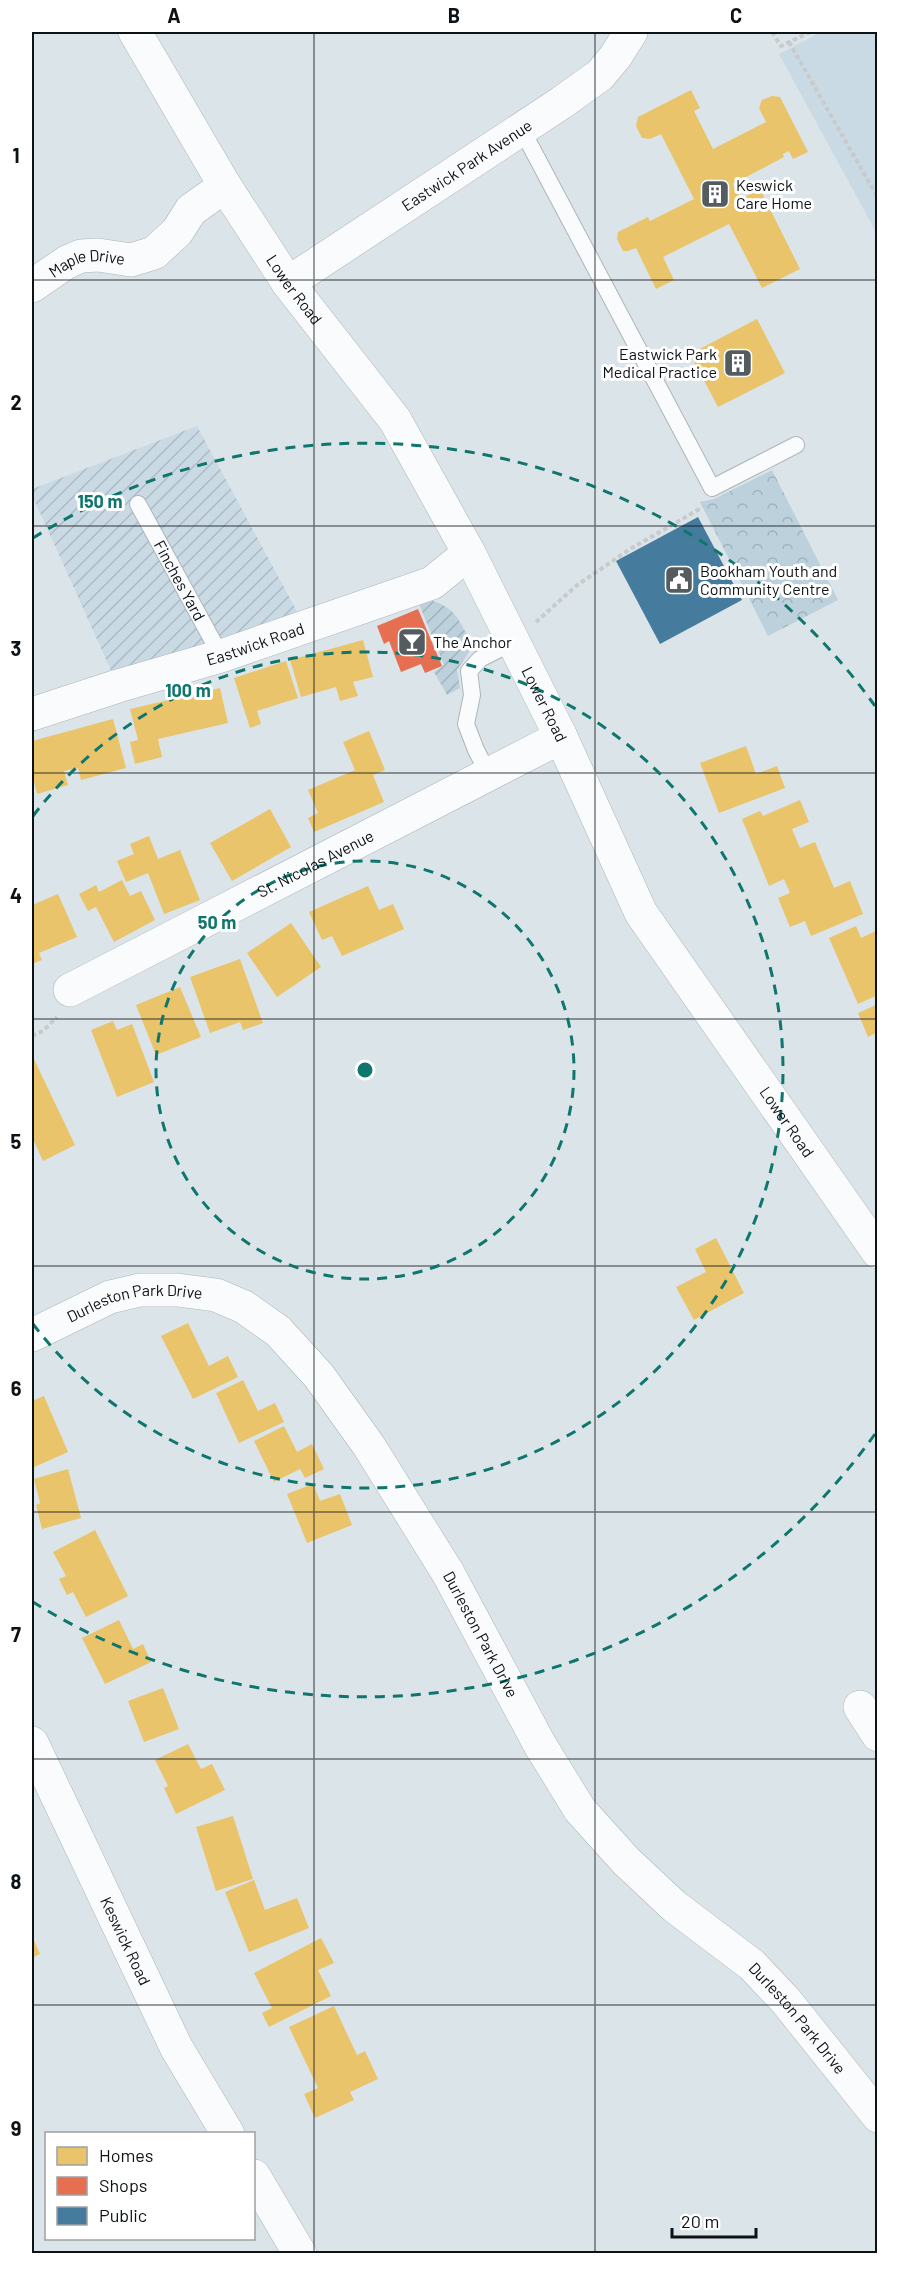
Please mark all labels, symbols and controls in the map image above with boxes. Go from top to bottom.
text: A [167,3,181,27]
text: B [448,3,460,27]
text: C [730,3,742,27]
street label: Eastwick Park Avenue [398,115,535,215]
text: 1 [12,143,20,167]
place label: Keswick Care Home [736,175,812,212]
building icon: Keswick Care Home [699,178,731,210]
street label: Maple Drive [45,245,126,281]
street label: Lower Road [263,251,327,328]
place label: Eastwick Park Medical Practice [602,344,717,381]
building icon: Eastwick Park Medical Practice [722,347,754,379]
text: 2 [10,390,22,414]
text: 150 m [78,490,122,512]
street label: Finches Yard [150,537,210,624]
place label: Bookham Youth and Community Centre [700,561,837,598]
public building icon: Bookham Youth and Community Centre [663,564,695,596]
street label: Eastwick Road [204,618,306,669]
bar icon: The Anchor [396,626,428,658]
place label: The Anchor [433,632,512,651]
text: 3 [11,636,21,660]
street label: Lower Road [518,663,572,745]
text: 100 m [165,679,211,701]
street label: St. Nicolas Avenue [254,825,377,901]
text: 4 [10,883,22,907]
text: 50 m [198,911,236,933]
centre of rings [355,1060,375,1080]
street label: Lower Road [756,1083,819,1161]
text: 5 [11,1129,22,1153]
street label: Durleston Park Drive [63,1280,204,1326]
text: 6 [11,1376,22,1400]
street label: Durleston Park Drive [440,1568,523,1700]
text: 7 [11,1622,21,1646]
text: 8 [11,1869,22,1893]
street label: Keswick Road [97,1893,155,1988]
street label: Durleston Park Drive [745,1958,850,2077]
text: 9 [11,2116,21,2140]
legend [45,2132,255,2240]
text: Homes [99,2144,153,2166]
text: Shops [99,2174,148,2196]
scale bar [672,2201,756,2239]
text: Public [99,2204,147,2226]
text: 20 m [681,2210,719,2232]

